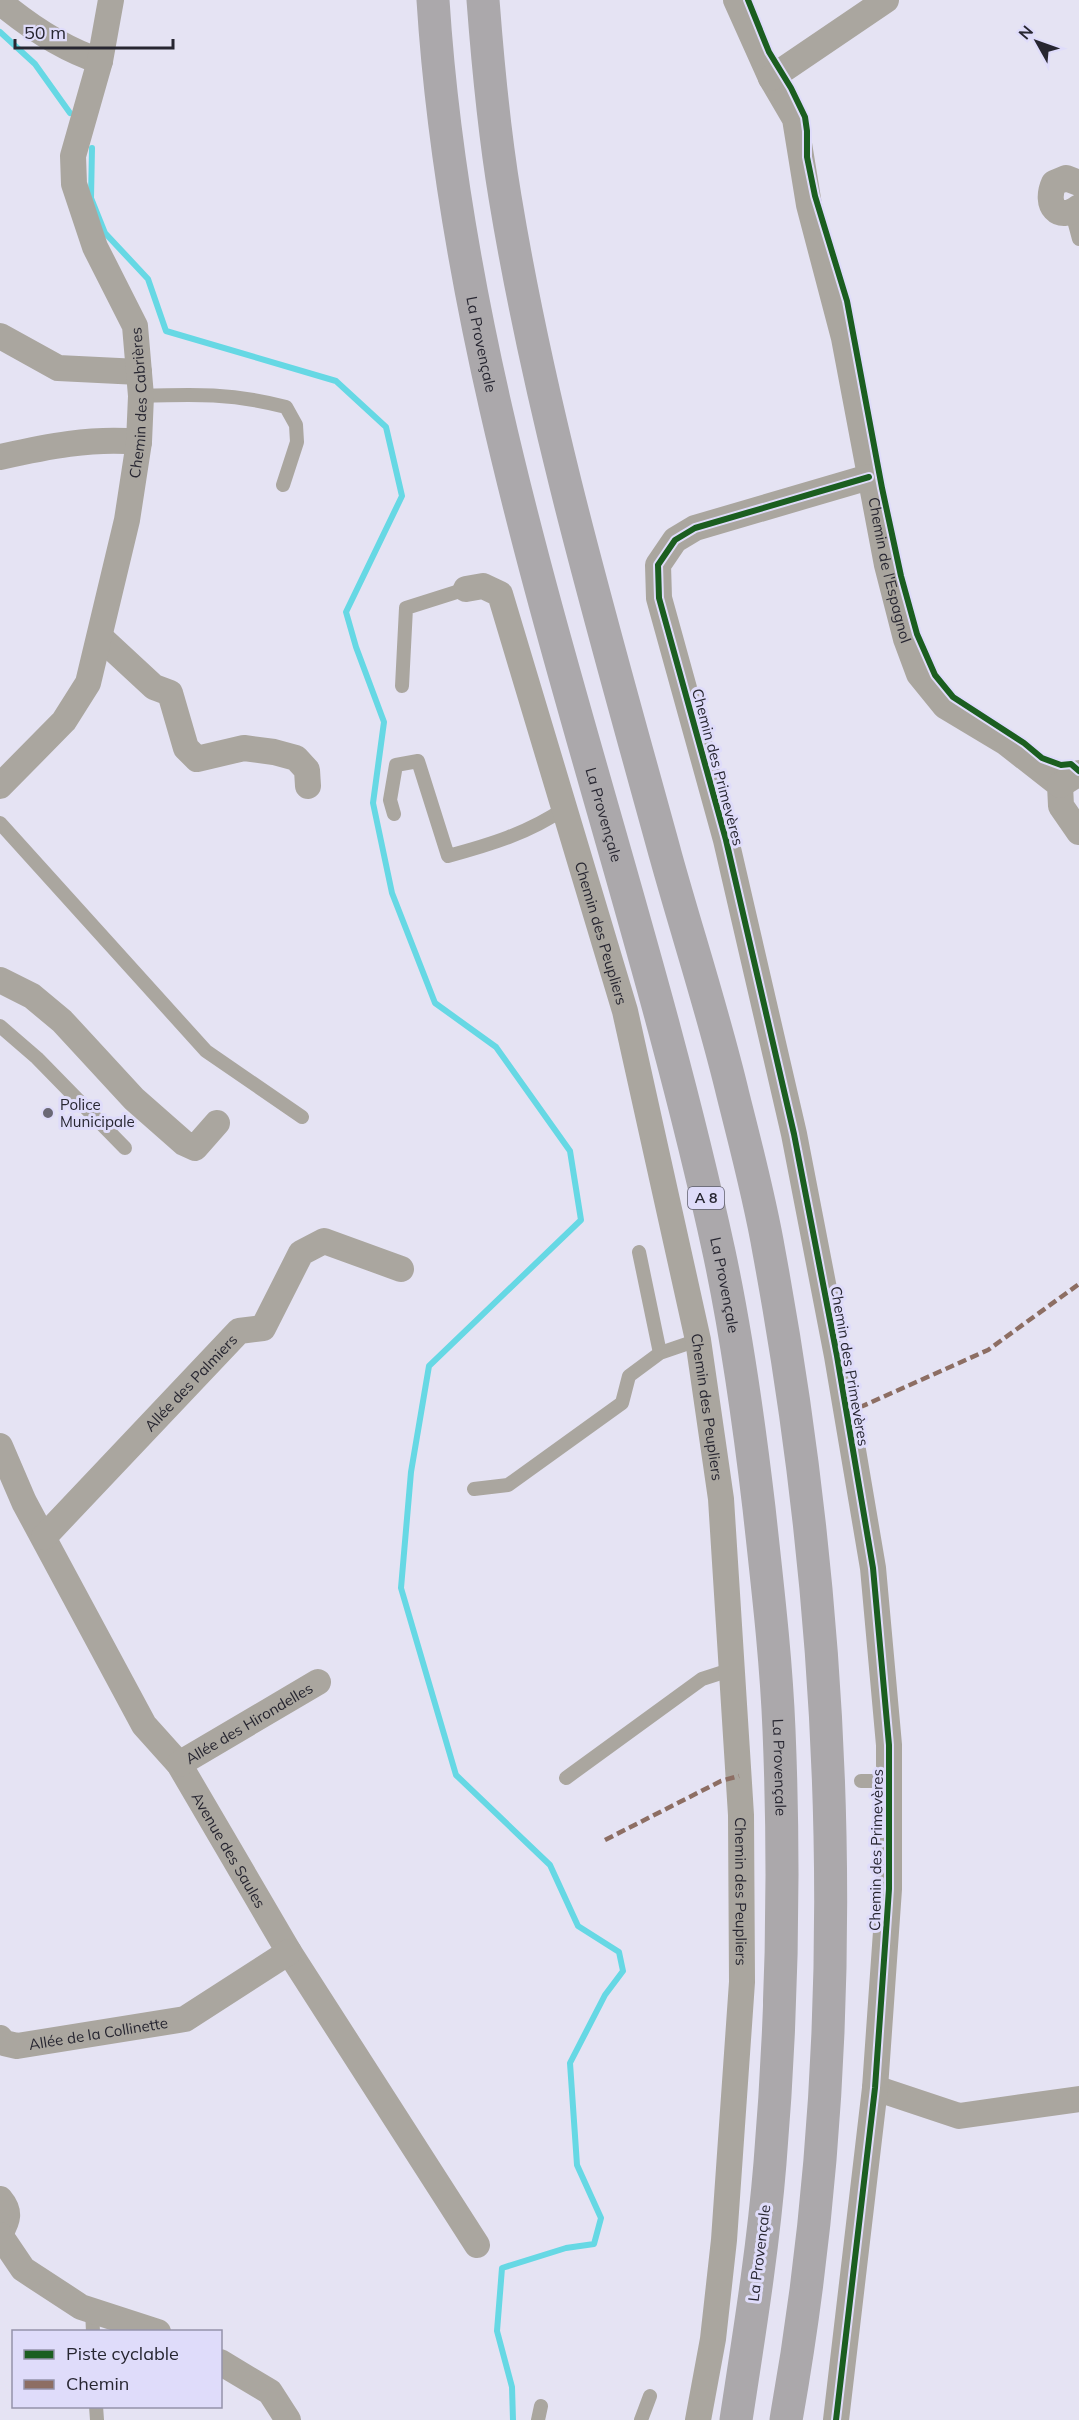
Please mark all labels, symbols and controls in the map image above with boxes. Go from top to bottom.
scale bar [15,12,172,50]
north arrow [1007,12,1067,72]
text: 50 m [24,21,66,44]
text: N [1014,21,1037,43]
street label: La Provençale [463,295,501,394]
street label: Chemin des Cabrières [124,326,151,479]
street label: Chemin de l'Espagnol [865,495,916,645]
street label: Chemin des Primevères [688,686,748,848]
street label: La Provençale [582,765,627,864]
street label: Chemin des Peupliers [571,859,632,1007]
place label: Police Municipale [60,1095,135,1131]
marker: Police Municipale [41,1106,55,1120]
road number: A 8 [688,1187,724,1209]
street label: La Provençale [706,1235,744,1335]
street label: Chemin des Primevères [827,1285,873,1447]
street label: Allée des Palmiers [140,1330,241,1435]
street label: Chemin des Peupliers [687,1331,728,1482]
street label: Allée des Hirondelles [182,1678,316,1768]
street label: La Provençale [769,1718,791,1816]
street label: Chemin des Primevères [865,1769,887,1931]
street label: Avenue des Saules [188,1788,270,1911]
street label: Chemin des Peupliers [732,1817,751,1966]
street label: Allée de la Collinette [27,2012,169,2053]
street label: La Provençale [744,2203,774,2303]
legend [12,2330,222,2408]
text: Piste cyclable [66,2342,179,2365]
text: Chemin [66,2372,129,2395]

